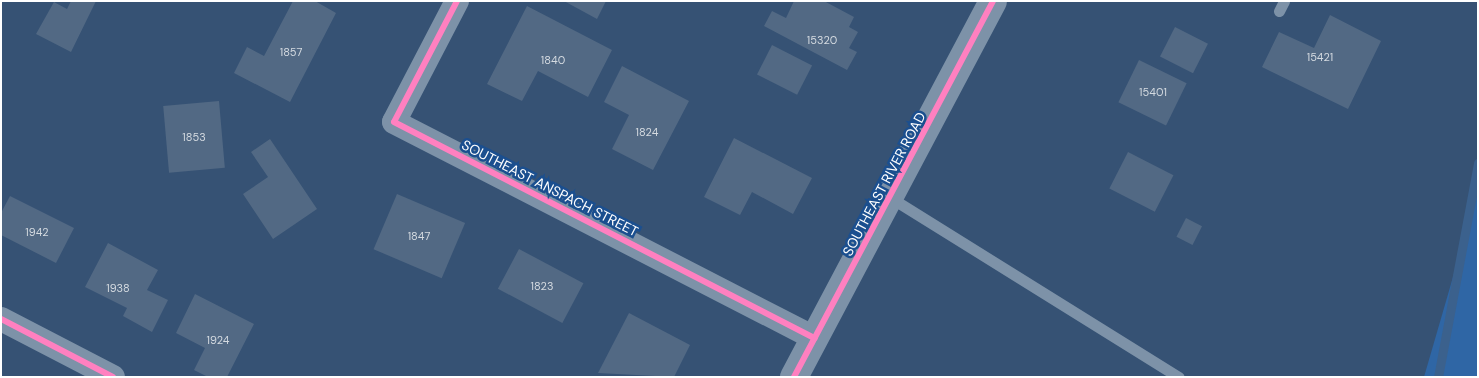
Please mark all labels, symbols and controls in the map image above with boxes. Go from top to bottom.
house number: 15320 [807,33,837,47]
house number: 1857 [280,45,302,59]
house number: 15421 [1307,50,1333,64]
house number: 1840 [541,53,565,67]
house number: 15401 [1139,85,1167,99]
street label: SOUTHEAST RIVER ROAD [839,109,929,259]
house number: 1824 [636,125,658,139]
house number: 1853 [182,130,206,144]
street label: SOUTHEAST ANSPACH STREET [459,136,641,240]
house number: 1942 [25,225,49,239]
house number: 1847 [408,229,430,243]
house number: 1823 [531,279,553,293]
house number: 1938 [106,281,130,295]
house number: 1924 [207,333,229,347]

